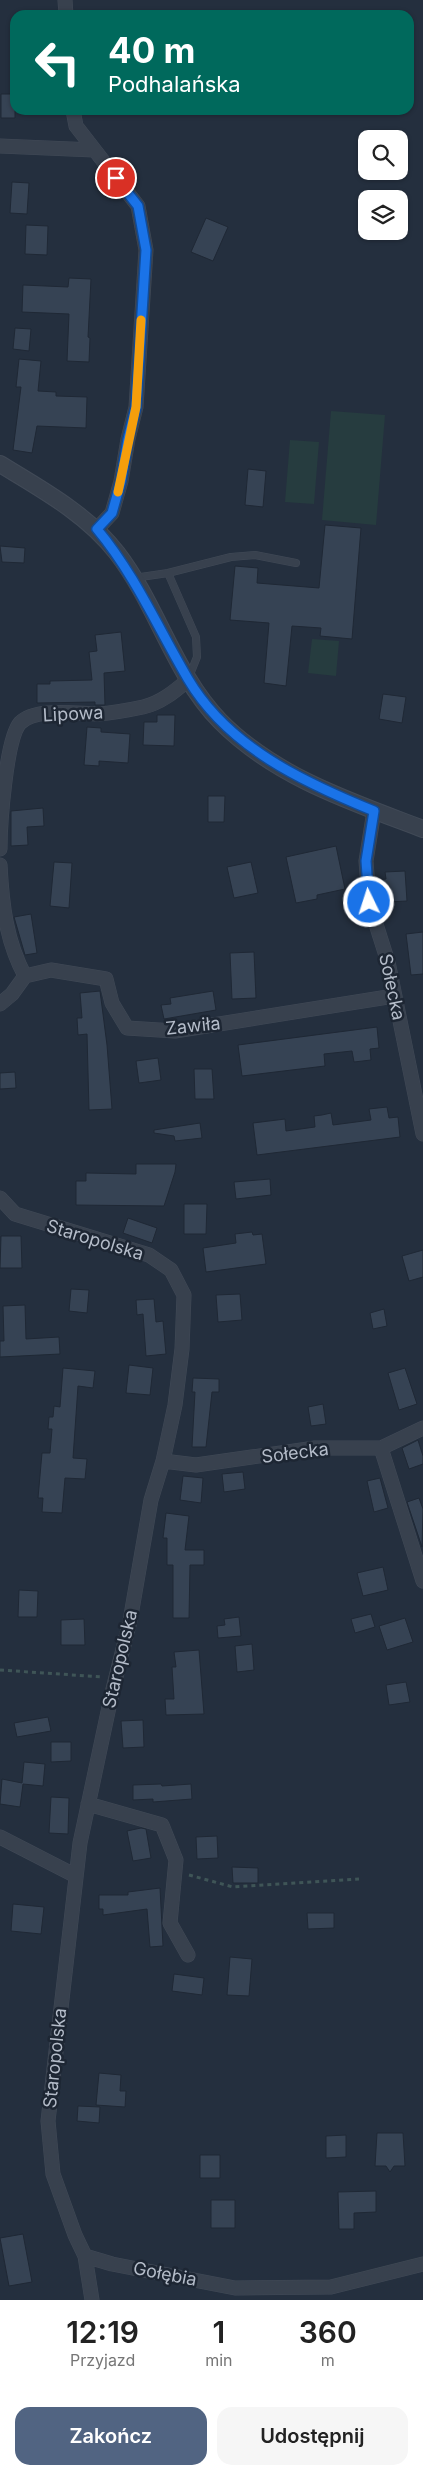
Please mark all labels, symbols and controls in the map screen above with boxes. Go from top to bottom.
text: 40 m [108,29,196,71]
icon: left [25,30,90,95]
text: Podhalańska [108,71,241,97]
map controls [358,130,408,240]
button: search [358,130,408,180]
pin [95,157,137,199]
icon: arrive [102,164,130,192]
button: layers [358,190,408,240]
street label: Lipowa [42,701,104,726]
position arrow [342,875,394,927]
street label: Sołecka [375,952,410,1022]
street label: Zawiła [165,1012,221,1039]
street label: Staropolska [44,1215,146,1264]
street label: Sołecka [260,1438,330,1467]
street label: Staropolska [98,1608,141,1710]
street label: Staropolska [39,2007,70,2109]
street label: Gołębia [131,2257,199,2290]
text: 12:19 [66,2314,139,2350]
text: 1 [213,2314,225,2350]
text: 360 [299,2314,357,2350]
text: Przyjazd [70,2350,135,2370]
text: min [205,2350,233,2370]
text: m [321,2350,335,2370]
button: Zakończ [15,2407,207,2465]
button: Udostępnij [217,2407,408,2465]

